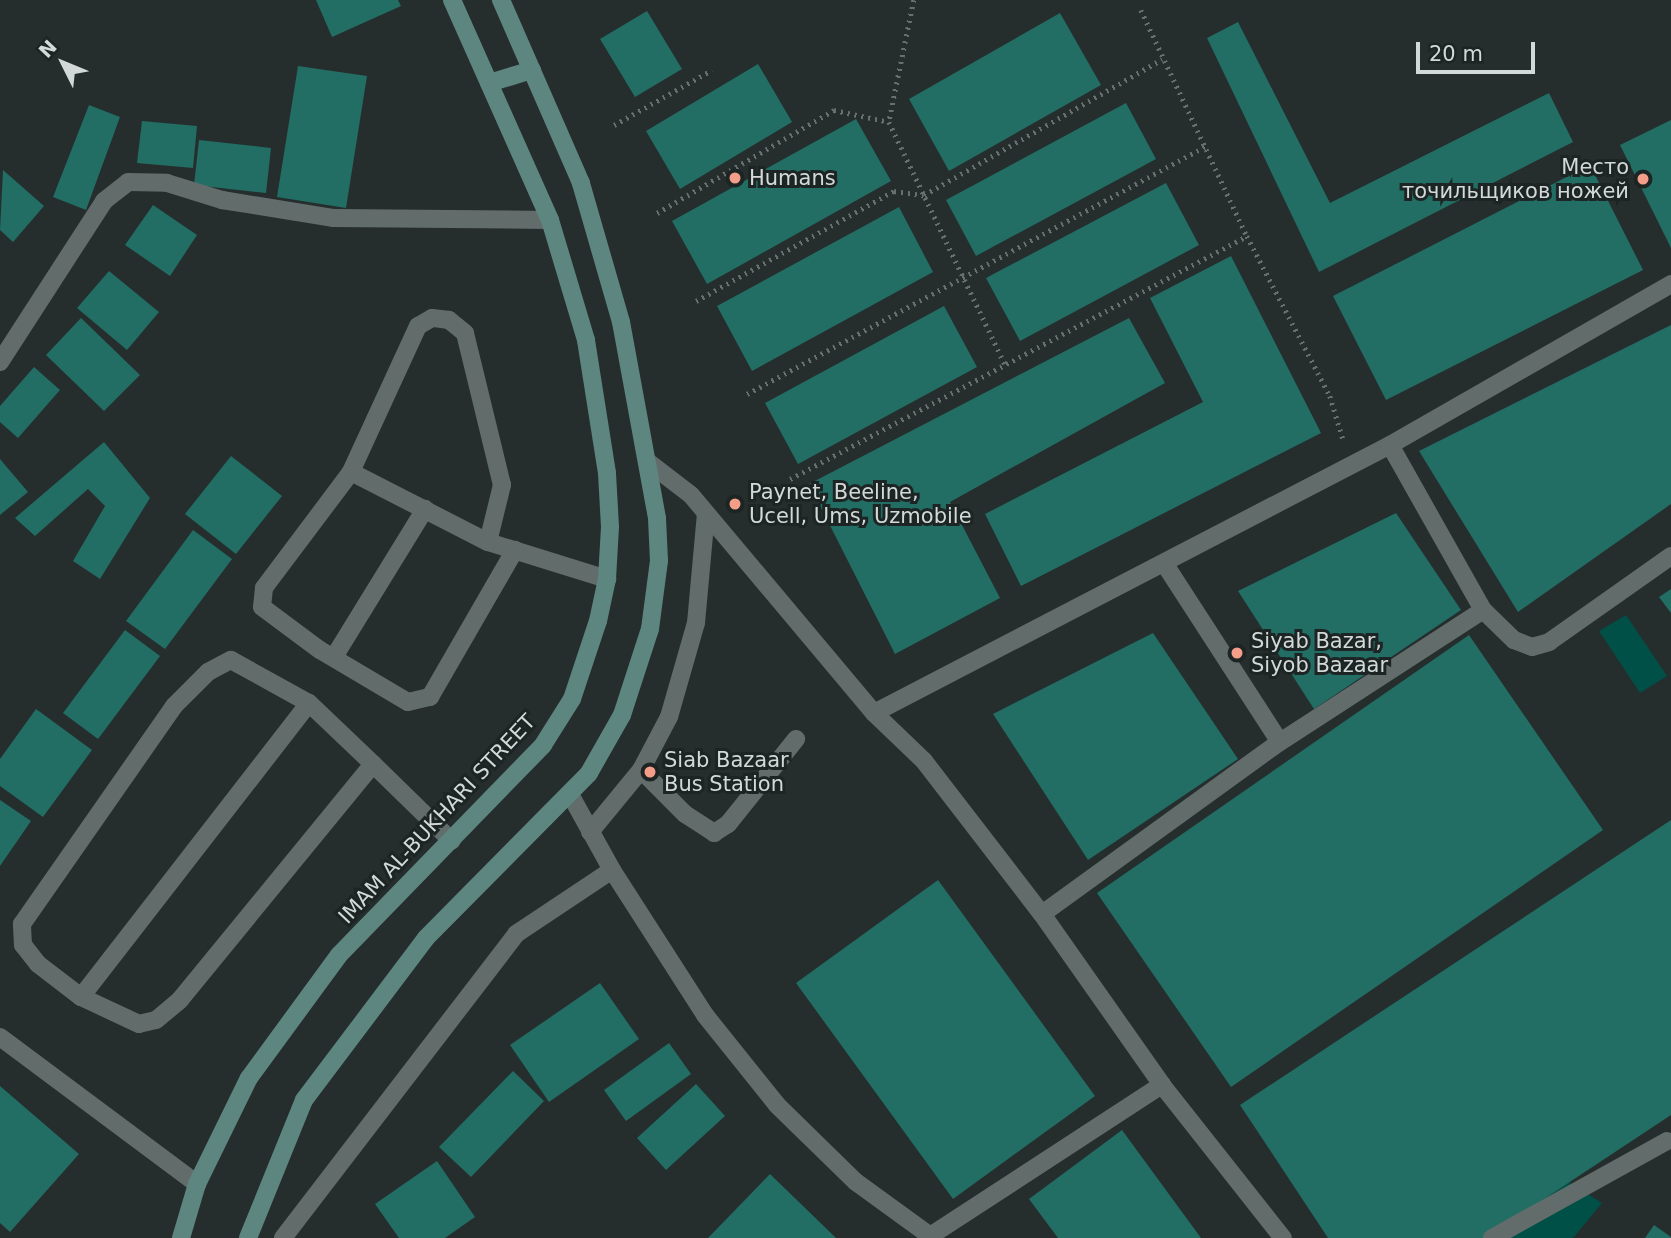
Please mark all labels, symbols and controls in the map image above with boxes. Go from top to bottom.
north arrow [28,28,98,98]
scale bar [1419,28,1538,72]
text: N [34,35,61,62]
text: 20 m [1429,42,1483,66]
place label: Место точильщиков ножей [1402,154,1629,204]
place label: Humans [749,165,836,191]
marker: Humans [727,170,743,186]
marker: Место точильщиков ножей [1635,171,1651,187]
place label: Paynet, Beeline, Ucell, Ums, Uzmobile [749,479,972,529]
marker: Paynet, Beeline, Ucell, Ums, Uzmobile [727,496,743,512]
place label: Siyab Bazar, Siyob Bazaar [1251,628,1388,678]
marker: Siyab Bazar, Siyob Bazaar [1229,645,1245,661]
street label: IMAM AL-BUKHARI STREET [333,709,541,929]
place label: Siab Bazaar Bus Station [664,747,789,797]
marker: Siab Bazaar Bus Station [642,764,658,780]

